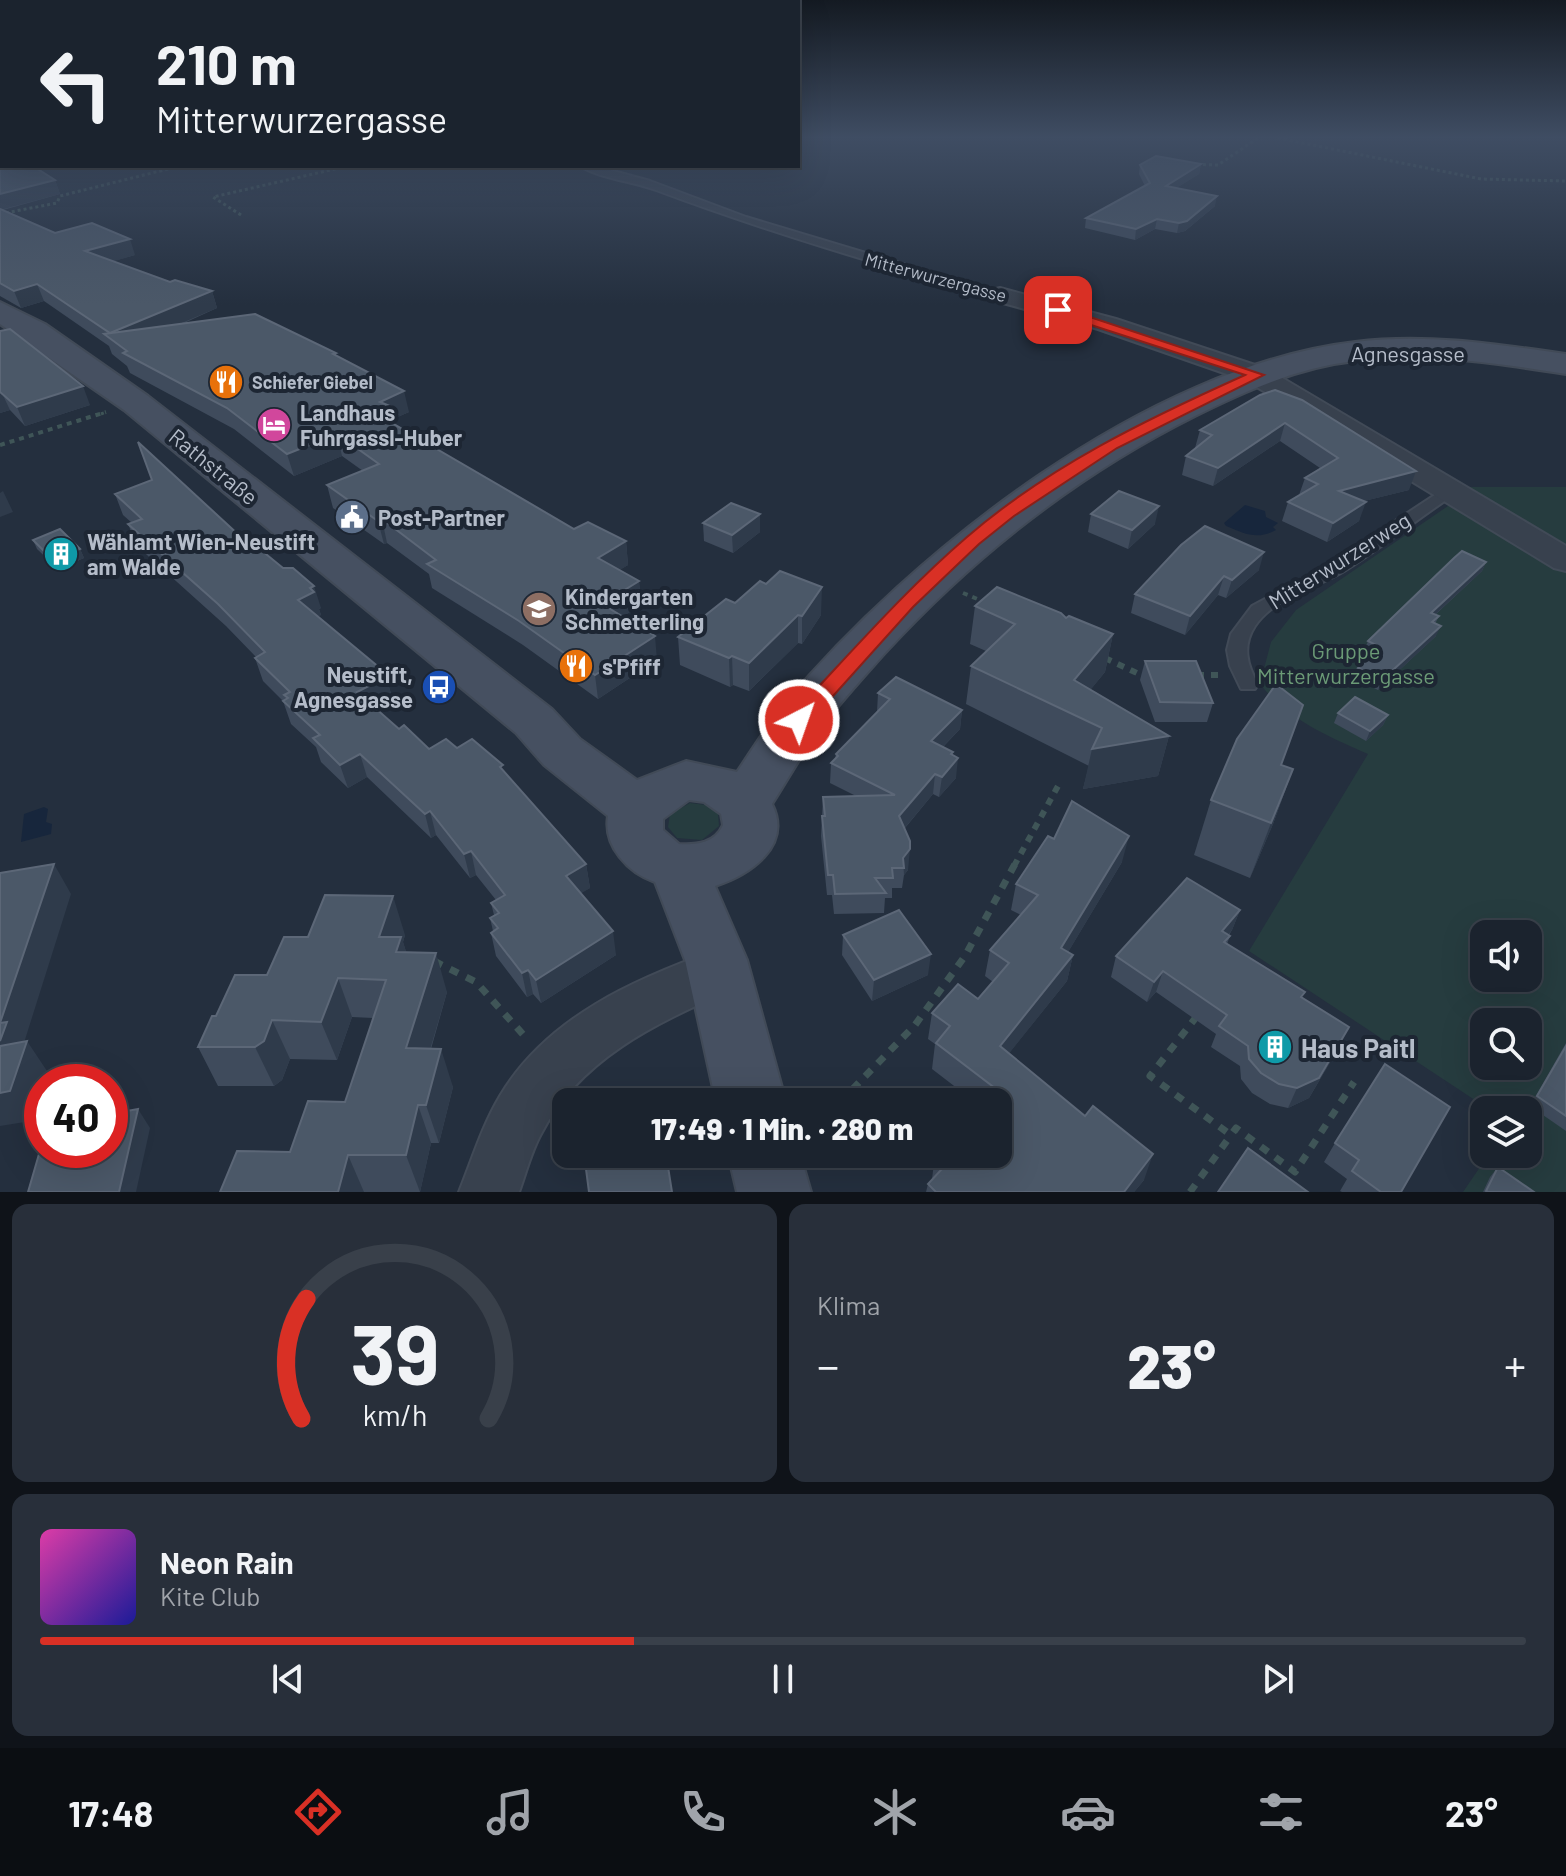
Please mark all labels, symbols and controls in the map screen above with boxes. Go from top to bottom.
text: 210 m [156,29,297,96]
icon: left [24,32,128,136]
text: Mitterwurzergasse [156,97,447,140]
street label: Mitterwurzergasse [863,248,1009,306]
pin [1024,276,1092,344]
icon: arrive [1036,288,1080,332]
street label: Agnesgasse [1351,340,1465,366]
restaurant icon: Schiefer Giebel [207,363,245,401]
place label: Schiefer Giebel [252,371,373,393]
place label: Landhaus Fuhrgassl-Huber [300,399,463,450]
hotel icon: Landhaus Fuhrgassl-Huber [255,406,293,444]
street label: Rathstraße [165,422,263,510]
public building icon: Post-Partner [333,498,371,536]
place label: Post-Partner [378,504,505,530]
street label: Mitterwurzerweg [1263,506,1415,614]
place label: Wählamt Wien-Neustift am Walde [87,528,315,579]
building icon: Wählamt Wien-Neustift am Walde [42,535,80,573]
place label: Kindergarten Schmetterling [565,583,704,634]
school or university icon: Kindergarten Schmetterling [520,590,558,628]
park label: Gruppe Mitterwurzergasse [1257,637,1435,688]
restaurant icon: s'Pfiff [557,647,595,685]
place label: s'Pfiff [602,653,661,679]
place label: Neustift, Agnesgasse [294,661,413,712]
bus stop icon: Neustift, Agnesgasse [420,668,458,706]
position arrow [757,678,841,762]
map controls [1470,920,1542,1168]
button: sound [1470,920,1542,992]
button: search [1470,1008,1542,1080]
building icon: Haus Paitl [1256,1028,1294,1066]
place label: Haus Paitl [1301,1032,1415,1063]
speed limit sign: 40 [24,1064,128,1168]
button: layers [1470,1096,1542,1168]
text: 17:49 · 1 Min. · 280 m [651,1110,913,1146]
text: Klima [817,1289,880,1320]
text: 39 [350,1302,439,1402]
text: 23° [1127,1329,1216,1401]
text: − [817,1338,839,1391]
text: + [1504,1338,1526,1391]
text: km/h [362,1397,427,1432]
text: Neon Rain [160,1544,294,1580]
text: Kite Club [160,1580,261,1611]
icon: previous [266,1657,310,1701]
icon: pause [761,1657,805,1701]
icon: next [1256,1657,1300,1701]
icon: directions [290,1784,346,1840]
icon: music [482,1784,538,1840]
icon: phone [675,1784,731,1840]
icon: climate [867,1784,923,1840]
icon: car [1060,1784,1116,1840]
icon: filters [1253,1784,1309,1840]
text: 17:48 [68,1791,153,1834]
text: 23° [1445,1791,1498,1834]

